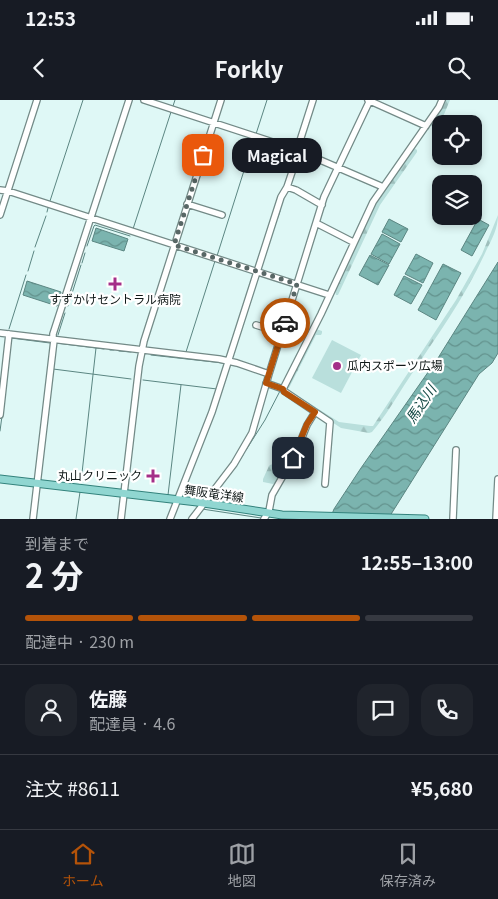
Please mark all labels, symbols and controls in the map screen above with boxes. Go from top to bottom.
text: 12:53 [25,4,76,31]
text: Forkly [215,52,283,84]
icon: back [25,54,53,82]
icon: search [445,54,473,82]
map controls [432,115,482,225]
button: locate [432,115,482,165]
pin [182,134,224,176]
callout: Magical [233,138,323,172]
icon: bag [189,141,217,169]
text: Magical [247,143,307,167]
button: layers [432,175,482,225]
marker: すずかけセントラル病院 [108,277,122,291]
place label: すずかけセントラル病院 [49,290,181,307]
courier [260,298,310,348]
icon: car [271,309,299,337]
place label: 瓜内スポーツ広場 [347,356,443,373]
marker: 瓜内スポーツ広場 [331,360,343,372]
water label: 馬込川 [400,379,441,426]
pin [272,437,314,479]
icon: home [279,444,307,472]
place label: 丸山クリニック [58,466,142,483]
marker: 丸山クリニック [146,469,160,483]
street label: 舞阪竜洋線 [183,480,245,505]
text: 到着まで [25,531,89,555]
text: 12:55–13:00 [361,548,473,575]
text: 2 分 [25,551,83,597]
text: 配達中 · 230 m [25,629,134,653]
button: person [25,684,77,736]
text: 佐藤 [89,684,127,711]
button: chat [357,684,409,736]
button: phone [421,684,473,736]
text: 配達員 · 4.6 [89,711,175,735]
text: 注文 #8611 [25,774,120,801]
text: ¥5,680 [411,774,473,801]
tab: ホーム [62,840,104,890]
tab: 地図 [228,840,256,890]
tab: 保存済み [380,840,436,890]

